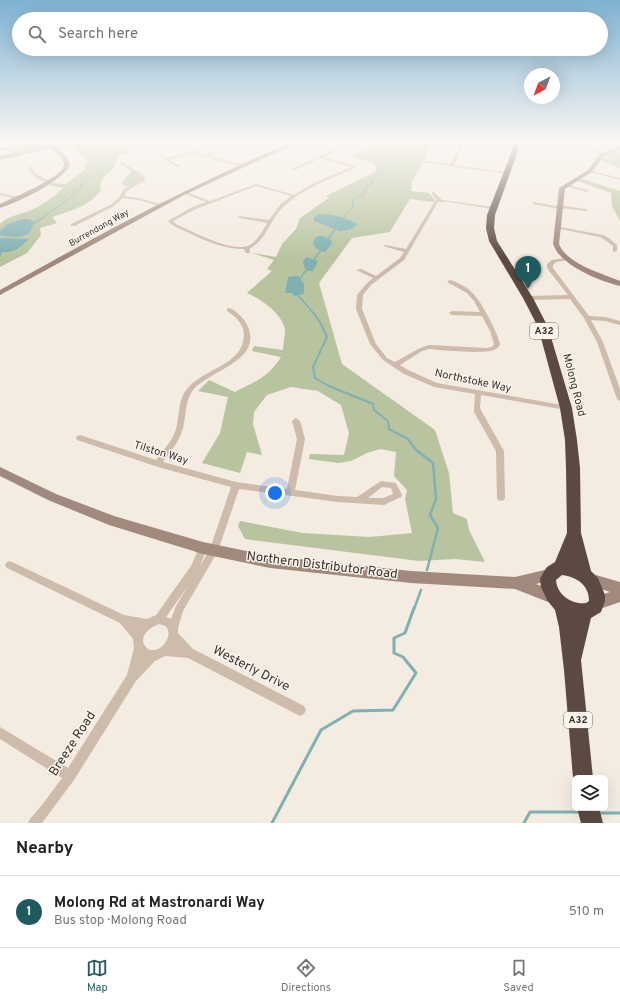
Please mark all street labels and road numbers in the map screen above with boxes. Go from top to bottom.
street label: Burrendong Way [67,207,131,249]
road number: A32 [530,323,558,339]
street label: Molong Road [559,352,589,418]
street label: Northstoke Way [433,366,513,396]
street label: Tilston Way [132,438,190,468]
street label: Northern Distributor Road [246,549,398,583]
street label: Westerly Drive [210,643,292,695]
street label: Breeze Road [46,709,100,779]
road number: A32 [564,712,592,728]

